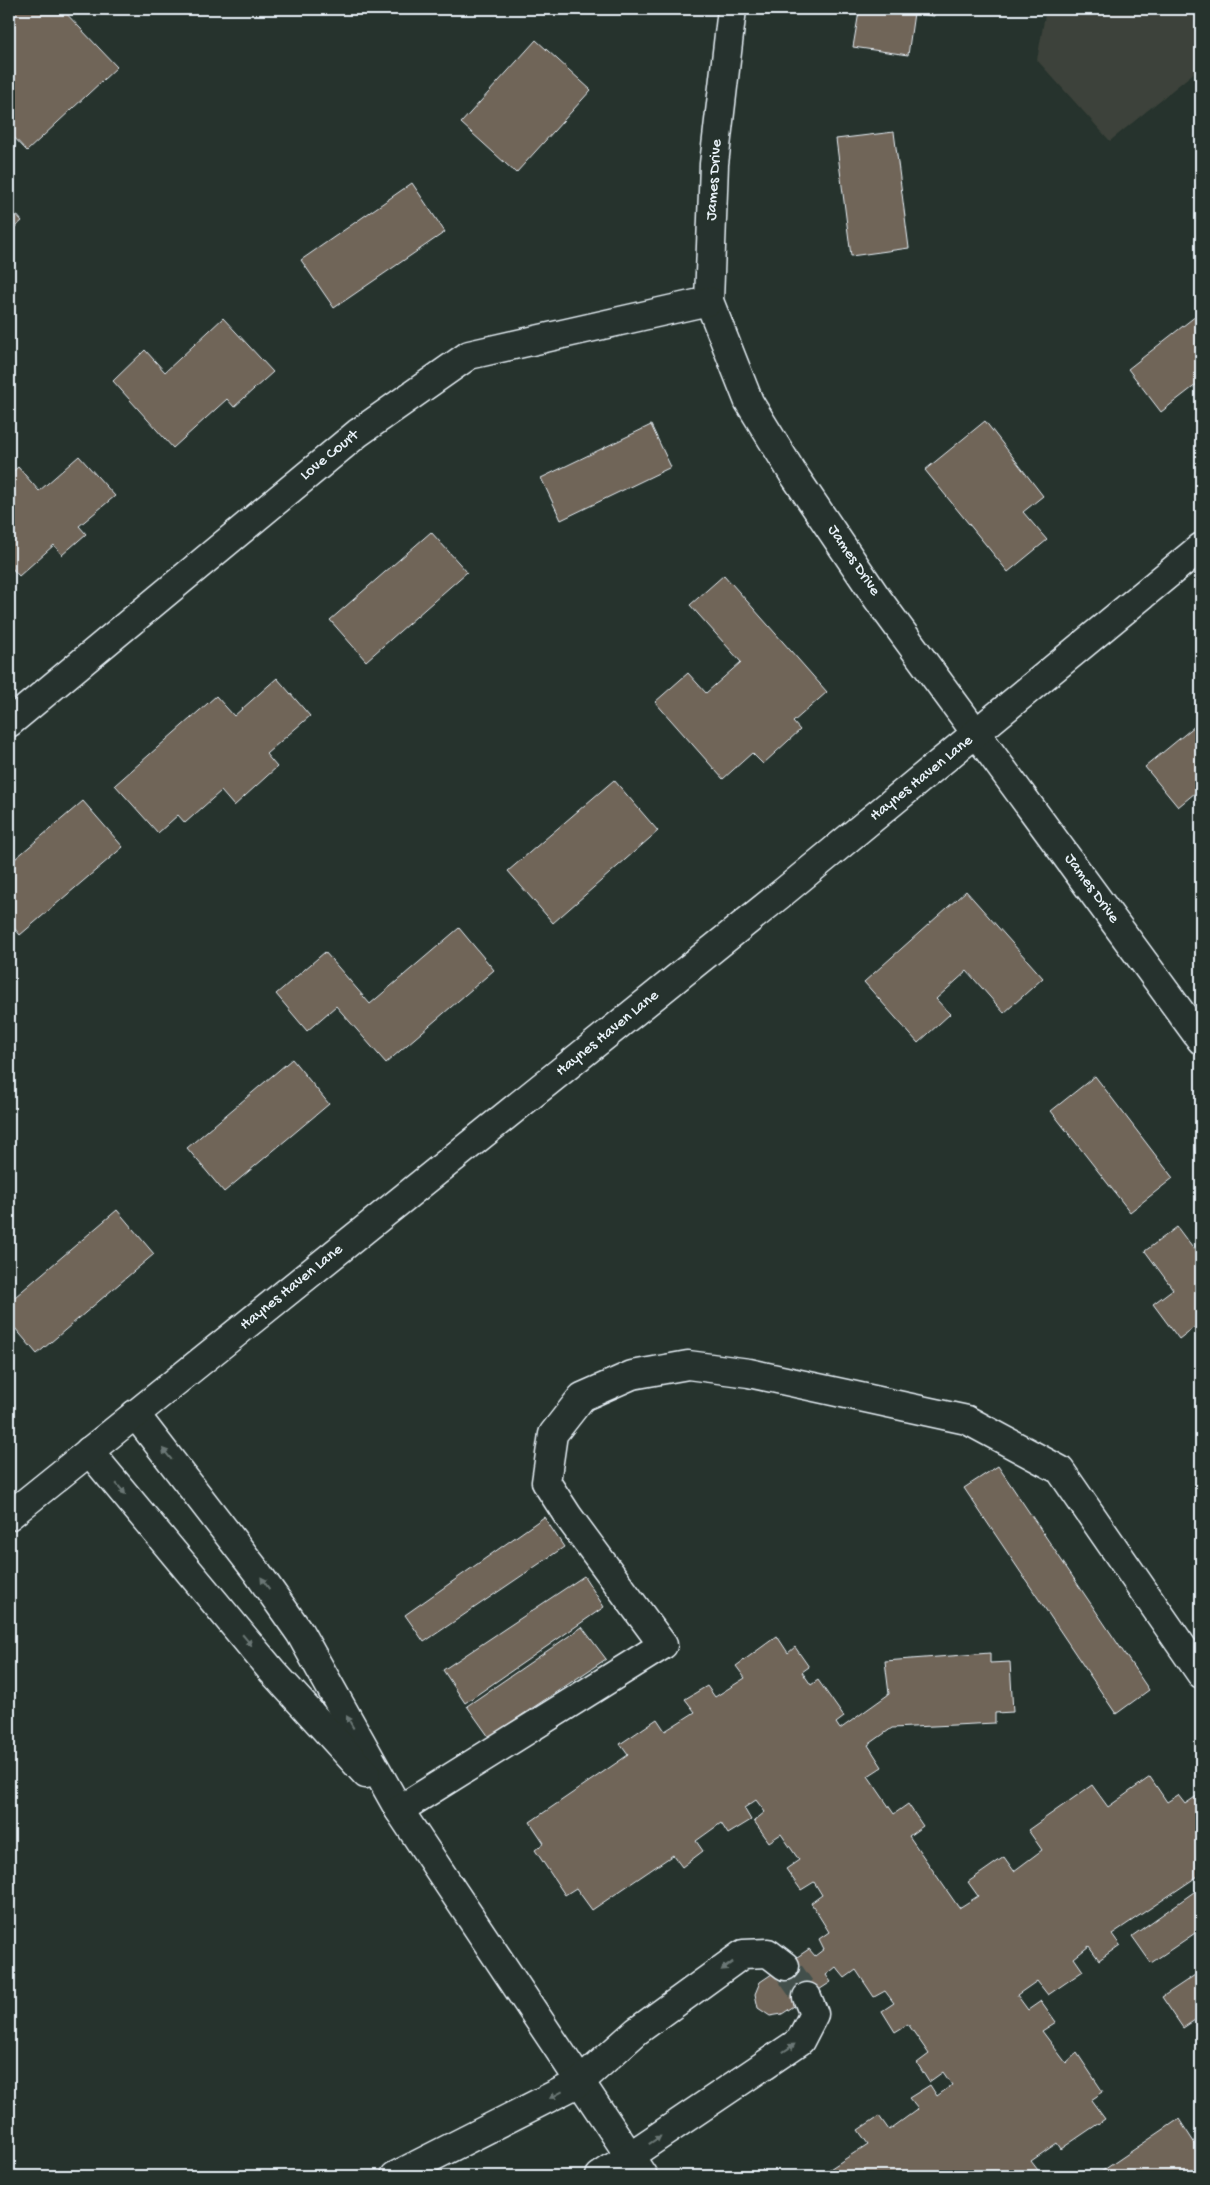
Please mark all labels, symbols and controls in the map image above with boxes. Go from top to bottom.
street label: James Drive [703,138,727,221]
street label: Love Court [297,426,364,485]
street label: James Drive [822,522,884,601]
street label: Haynes Haven Lane [867,731,978,826]
street label: James Drive [1059,850,1123,928]
street label: Haynes Haven Lane [553,986,664,1081]
street label: Haynes Haven Lane [237,1240,348,1335]
one-way arrow [162,1447,172,1461]
one-way arrow [115,1482,126,1495]
one-way arrow [260,1577,270,1590]
one-way arrow [241,1634,252,1647]
one-way arrow [345,1716,354,1729]
one-way arrow [720,1961,734,1971]
one-way arrow [782,2043,796,2053]
one-way arrow [549,2091,563,2099]
one-way arrow [648,2135,662,2145]

